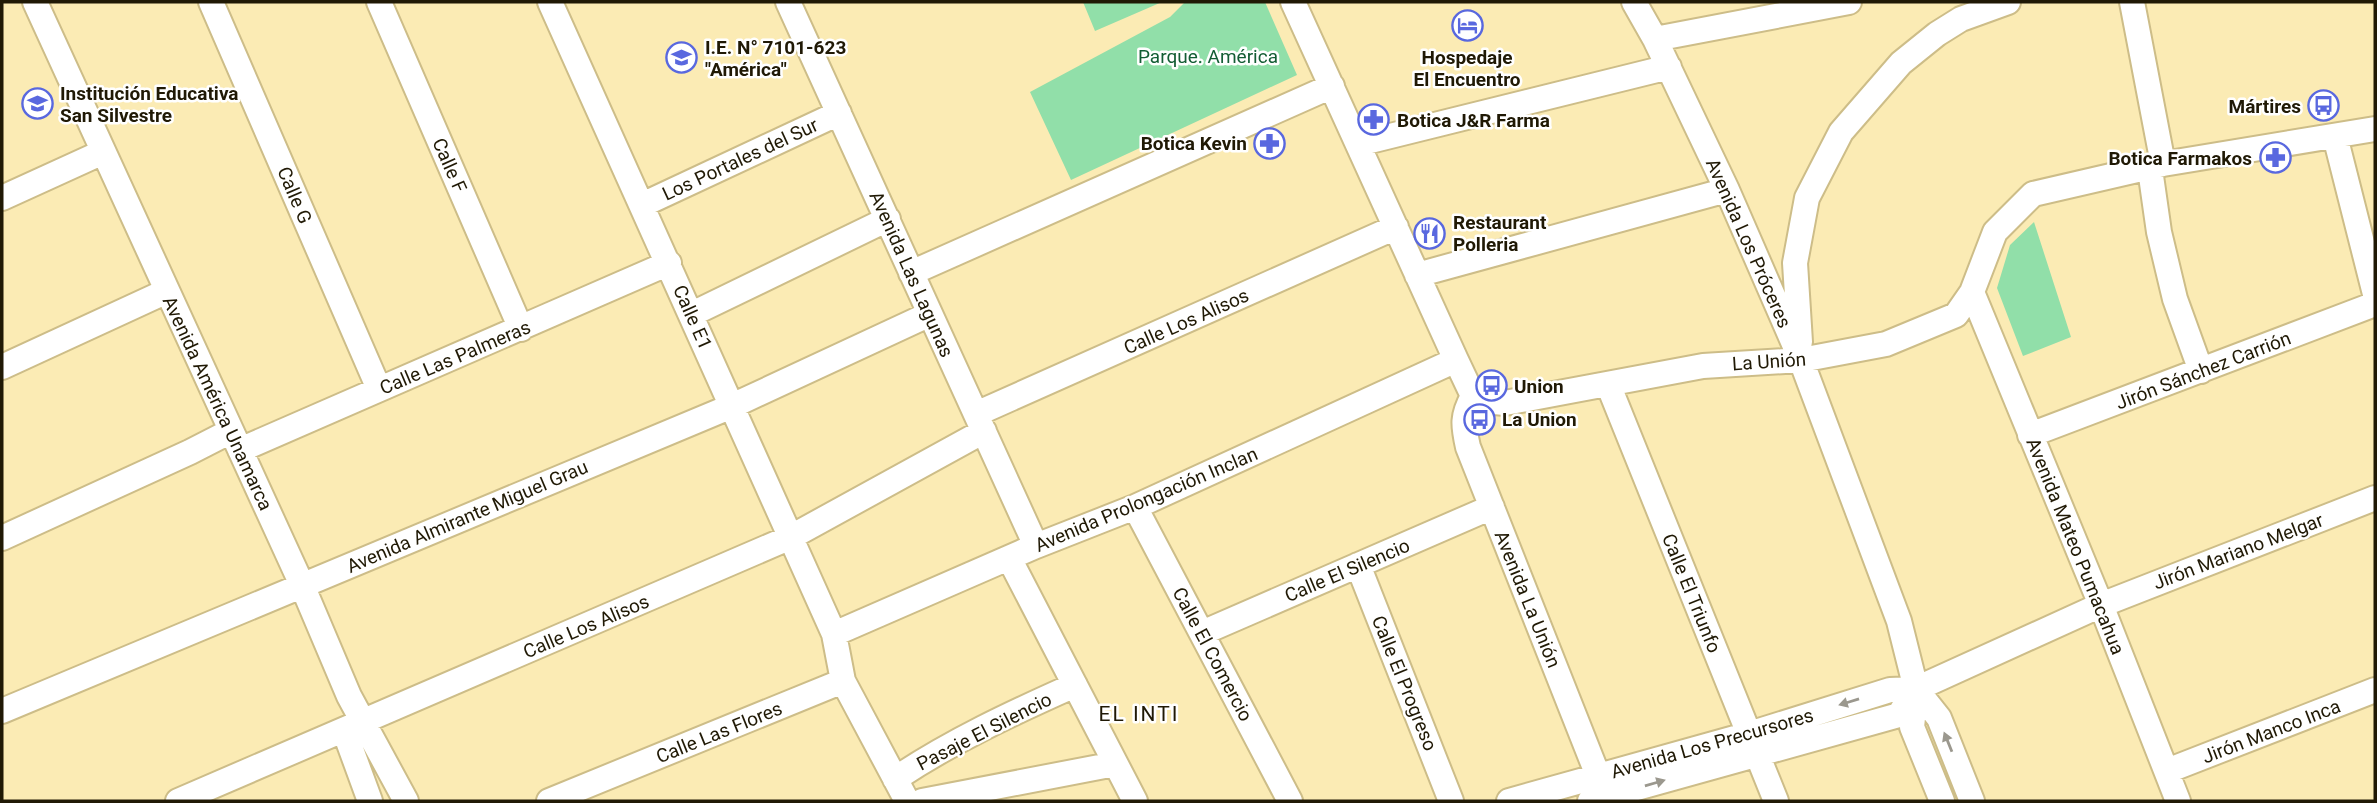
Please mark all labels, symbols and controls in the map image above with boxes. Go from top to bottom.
hotel icon: Hospedaje El Encuentro [1450,9,1484,43]
place label: I.E. N° 7101-623 "América" [705,36,846,81]
school or university icon: I.E. N° 7101-623 "América" [665,41,699,75]
park label: Parque. América [1138,45,1278,68]
place label: Hospedaje El Encuentro [1413,46,1521,91]
place label: Institución Educativa San Silvestre [60,82,239,127]
school or university icon: Institución Educativa San Silvestre [20,87,54,121]
bus stop icon: Mártires [2307,89,2341,123]
place label: Mártires [2229,95,2301,118]
pharmacy icon: Botica J&R Farma [1357,103,1391,137]
place label: Botica J&R Farma [1397,109,1550,132]
street label: Los Portales del Sur [659,113,822,206]
pharmacy icon: Botica Kevin [1253,126,1287,160]
place label: Botica Kevin [1141,132,1247,155]
street label: Calle F [427,134,472,196]
pharmacy icon: Botica Farmakos [2258,141,2292,175]
place label: Botica Farmakos [2108,147,2252,170]
street label: Avenida Los Próceres [1701,155,1796,331]
street label: Calle G [272,163,317,227]
street label: Avenida Las Lagunas [865,188,959,361]
place label: Restaurant Polleria [1453,211,1547,256]
restaurant icon: Restaurant Polleria [1413,216,1447,250]
street label: Calle E1 [668,281,717,353]
street label: Calle Los Alisos [1120,284,1252,359]
street label: Avenida América Unamarca [158,292,277,514]
street label: Calle Las Palmeras [376,315,534,400]
street label: Jirón Sánchez Carrión [2112,326,2294,414]
street label: La Unión [1731,347,1807,376]
bus stop icon: Union [1474,369,1508,403]
place label: Union [1514,375,1564,398]
bus stop icon: La Union [1462,402,1496,436]
place label: La Union [1502,408,1577,431]
street label: Avenida Mateo Pumacahua [2021,434,2130,658]
street label: Avenida Prolongación Inclan [1031,442,1261,557]
street label: Avenida Almirante Miguel Grau [343,455,591,578]
street label: Jirón Mariano Melgar [2150,508,2327,595]
street label: Avenida La Unión [1490,527,1566,671]
street label: Calle El Triunfo [1657,530,1726,656]
street label: Calle El Silencio [1281,534,1413,607]
street label: Calle El Comercio [1168,583,1258,725]
street label: Calle Los Alisos [520,590,653,663]
street label: Calle El Progreso [1367,612,1442,754]
street label: Pasaje El Silencio [913,688,1056,775]
street label: Jirón Manco Inca [2199,695,2344,768]
street label: Calle Las Flores [653,697,786,768]
one-way arrow [1839,698,1860,708]
district label: EL INTI [1098,702,1180,726]
street label: Avenida Los Precursores [1608,704,1816,783]
one-way arrow [1943,732,1954,753]
one-way arrow [1645,777,1667,788]

